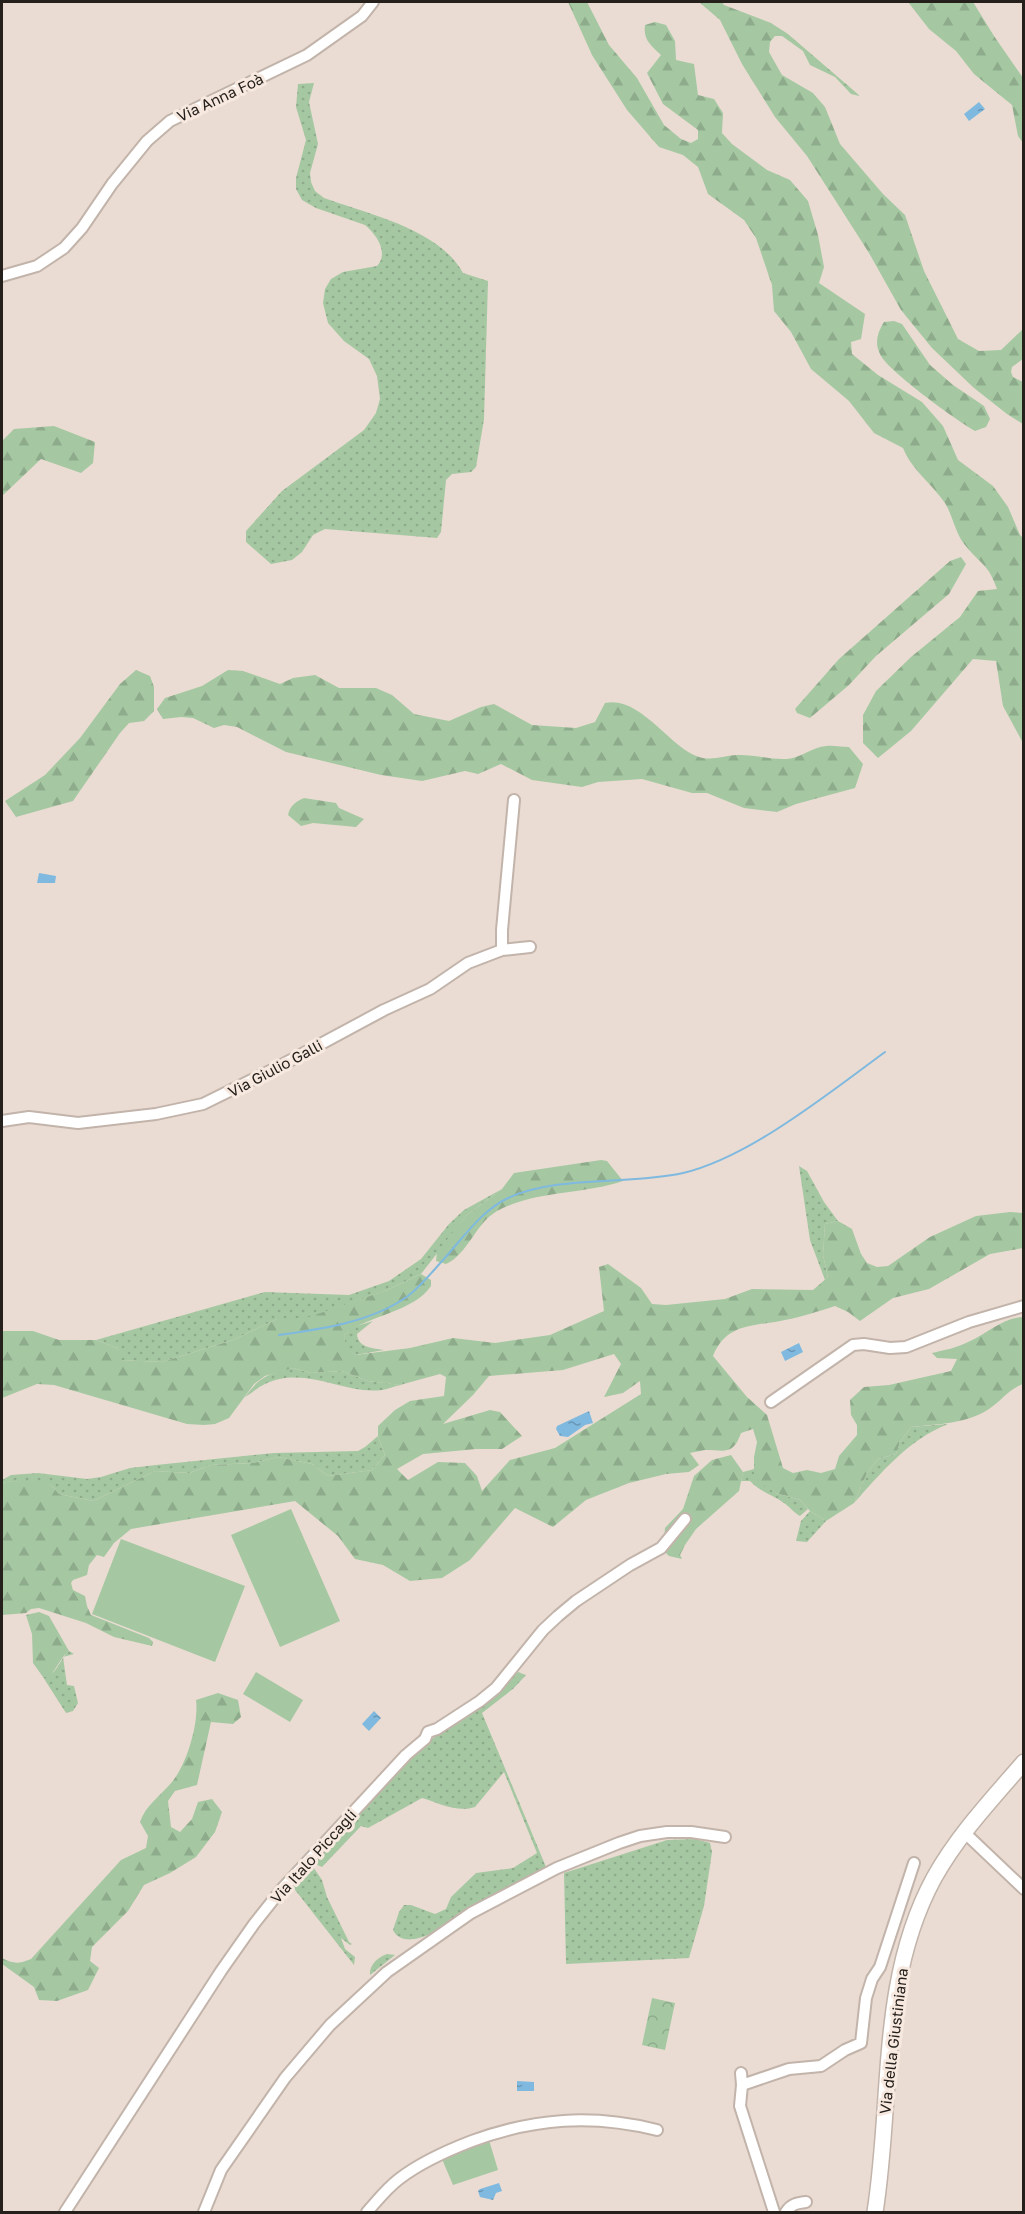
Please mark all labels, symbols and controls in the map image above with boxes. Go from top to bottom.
street label: Via Anna Foà [174,69,266,125]
street label: Via Giulio Galli [225,1036,325,1100]
street label: Via Italo Piccagli [266,1806,360,1906]
street label: Via della Giustiniana [875,1967,911,2115]

